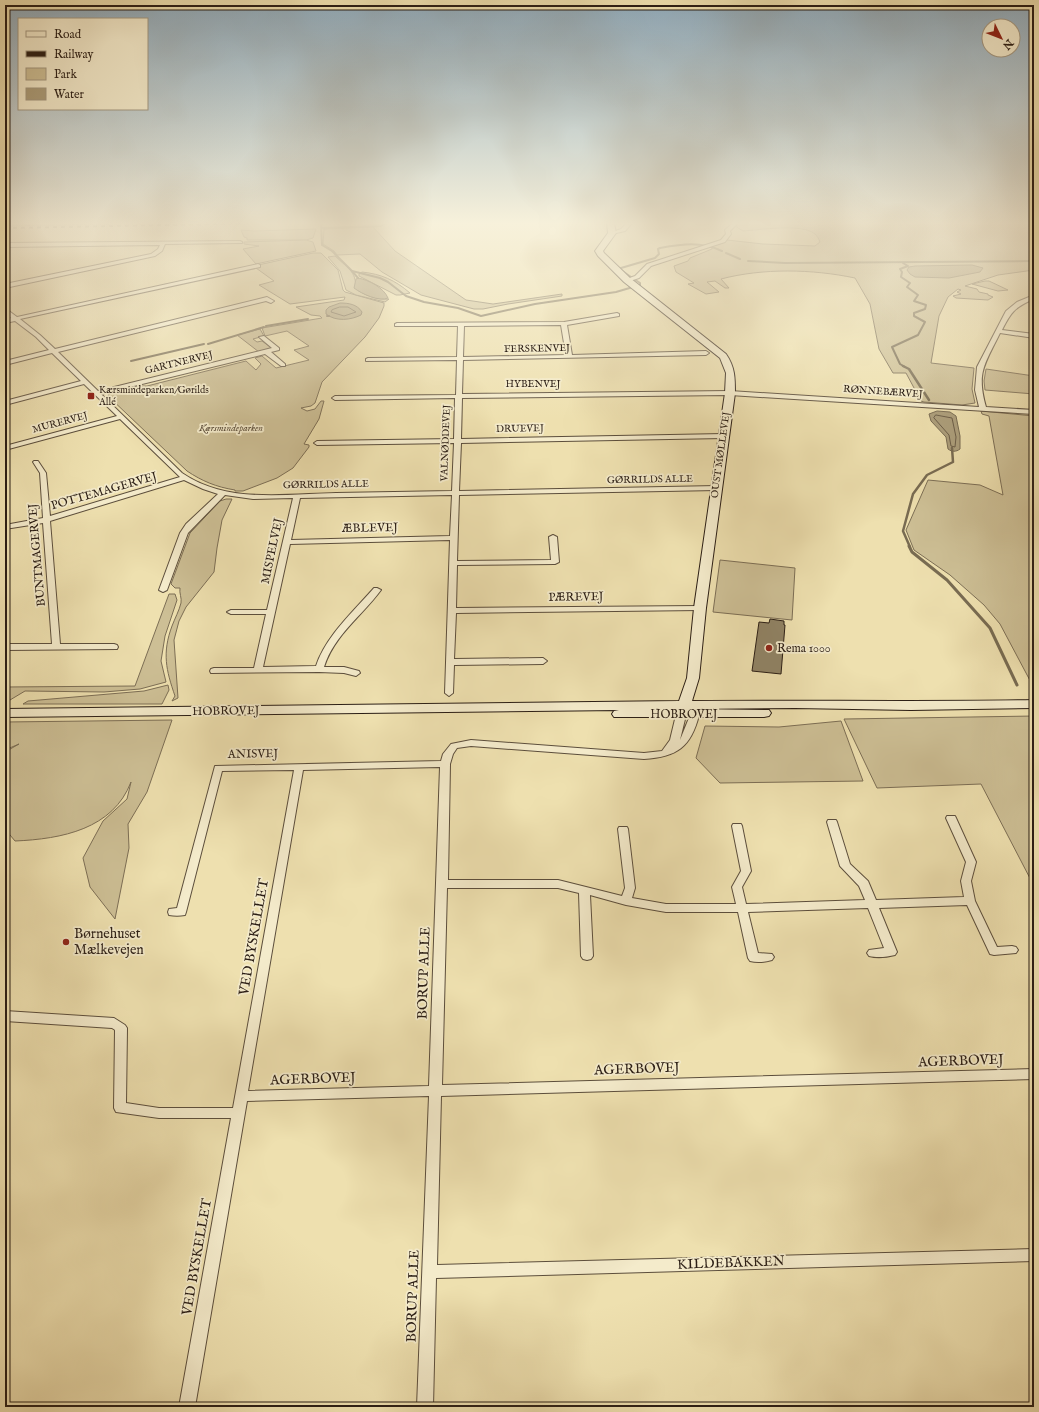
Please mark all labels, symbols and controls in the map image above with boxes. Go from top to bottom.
legend [18,18,148,110]
north arrow [981,18,1021,58]
text: Road [54,27,82,42]
text: N [999,35,1017,53]
text: Railway [54,47,93,62]
text: Park [54,67,77,82]
text: Water [54,87,85,102]
street label: FERSKENVEJ [504,342,570,356]
street label: GARTNERVEJ [144,348,214,378]
street label: HYBENVEJ [505,378,561,391]
street label: RØNNEBÆRVEJ [843,383,923,401]
place label: Kærsmindeparken/Gørilds Allé [98,384,209,409]
marker: Kærsmindeparken/Gørilds Allé [86,391,96,401]
street label: VALNØDDEVEJ [438,404,454,483]
street label: MURERVEJ [31,409,89,437]
street label: OUST MØLLEVEJ [708,411,734,499]
park label: Kærsmindeparken [198,422,263,435]
street label: DRUEVEJ [496,422,544,436]
street label: POTTEMAGERVEJ [49,469,159,514]
street label: GØRRILDS ALLE [607,473,693,487]
street label: GØRRILDS ALLE [283,478,369,492]
street label: BUNTMAGERVEJ [25,503,50,607]
street label: MISPELVEJ [258,517,287,586]
street label: ÆBLEVEJ [341,520,398,537]
street label: PÆREVEJ [548,589,604,606]
place label: Rema 1000 [777,641,831,656]
marker: Rema 1000 [764,643,774,653]
street label: HOBROVEJ [192,703,260,720]
street label: HOBROVEJ [650,707,718,723]
street label: ANISVEJ [227,746,279,763]
street label: VED BYSKELLET [235,876,273,998]
place label: Børnehuset Mælkevejen [74,925,144,959]
street label: BORUP ALLE [413,926,435,1020]
marker: Børnehuset Mælkevejen [61,937,71,947]
street label: AGERBOVEJ [917,1050,1004,1072]
street label: AGERBOVEJ [593,1058,680,1080]
street label: AGERBOVEJ [269,1068,356,1090]
street label: VED BYSKELLET [178,1196,216,1318]
street label: BORUP ALLE [402,1249,424,1343]
street label: KILDEBAKKEN [677,1252,785,1274]

